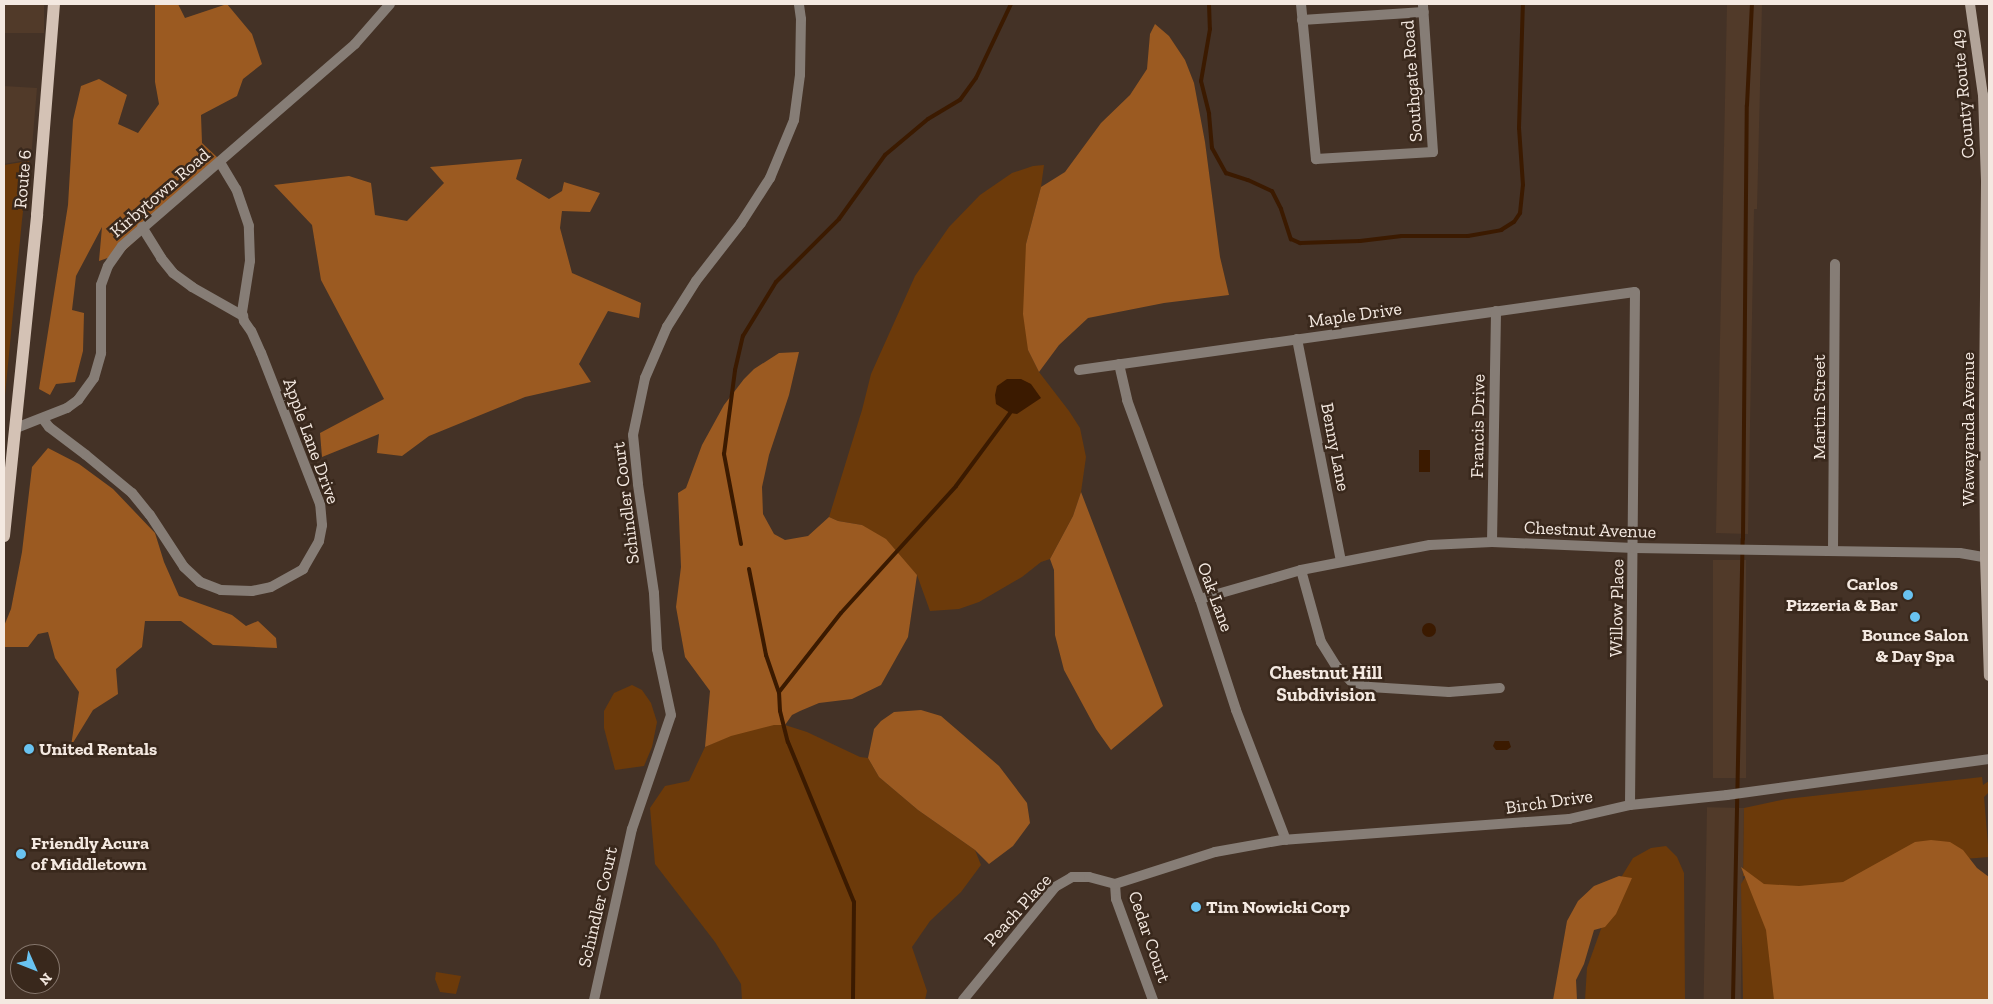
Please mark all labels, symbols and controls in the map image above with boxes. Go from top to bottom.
street label: Southgate Road [1397,19,1427,143]
street label: County Route 49 [1947,28,1979,160]
street label: Kirbytown Road [106,144,214,242]
street label: Route 6 [10,149,36,209]
street label: Maple Drive [1307,298,1403,332]
street label: Wawayanda Avenue [1957,352,1979,506]
street label: Martin Street [1808,354,1830,460]
street label: Francis Drive [1466,374,1490,478]
street label: Apple Lane Drive [278,375,344,507]
street label: Benny Lane [1316,401,1354,493]
street label: Schindler Court [608,440,644,566]
street label: Chestnut Avenue [1523,517,1657,543]
street label: Willow Place [1605,558,1629,658]
street label: Oak Lane [1192,559,1238,635]
place label: Carlos Pizzeria & Bar [1786,574,1898,616]
marker: Carlos Pizzeria & Bar [1902,589,1914,601]
marker: Bounce Salon & Day Spa [1909,611,1921,623]
place label: Bounce Salon & Day Spa [1862,625,1968,668]
district label: Chestnut Hill Subdivision [1269,662,1383,706]
place label: United Rentals [39,738,157,760]
marker: United Rentals [23,743,35,755]
street label: Birch Drive [1504,785,1594,819]
place label: Friendly Acura of Middletown [31,833,150,876]
street label: Schindler Court [574,844,622,970]
marker: Friendly Acura of Middletown [15,848,27,860]
street label: Peach Place [980,869,1056,951]
street label: Cedar Court [1123,888,1175,986]
place label: Tim Nowicki Corp [1206,896,1350,918]
marker: Tim Nowicki Corp [1190,901,1202,913]
north arrow [10,944,60,994]
text: N [36,969,55,989]

